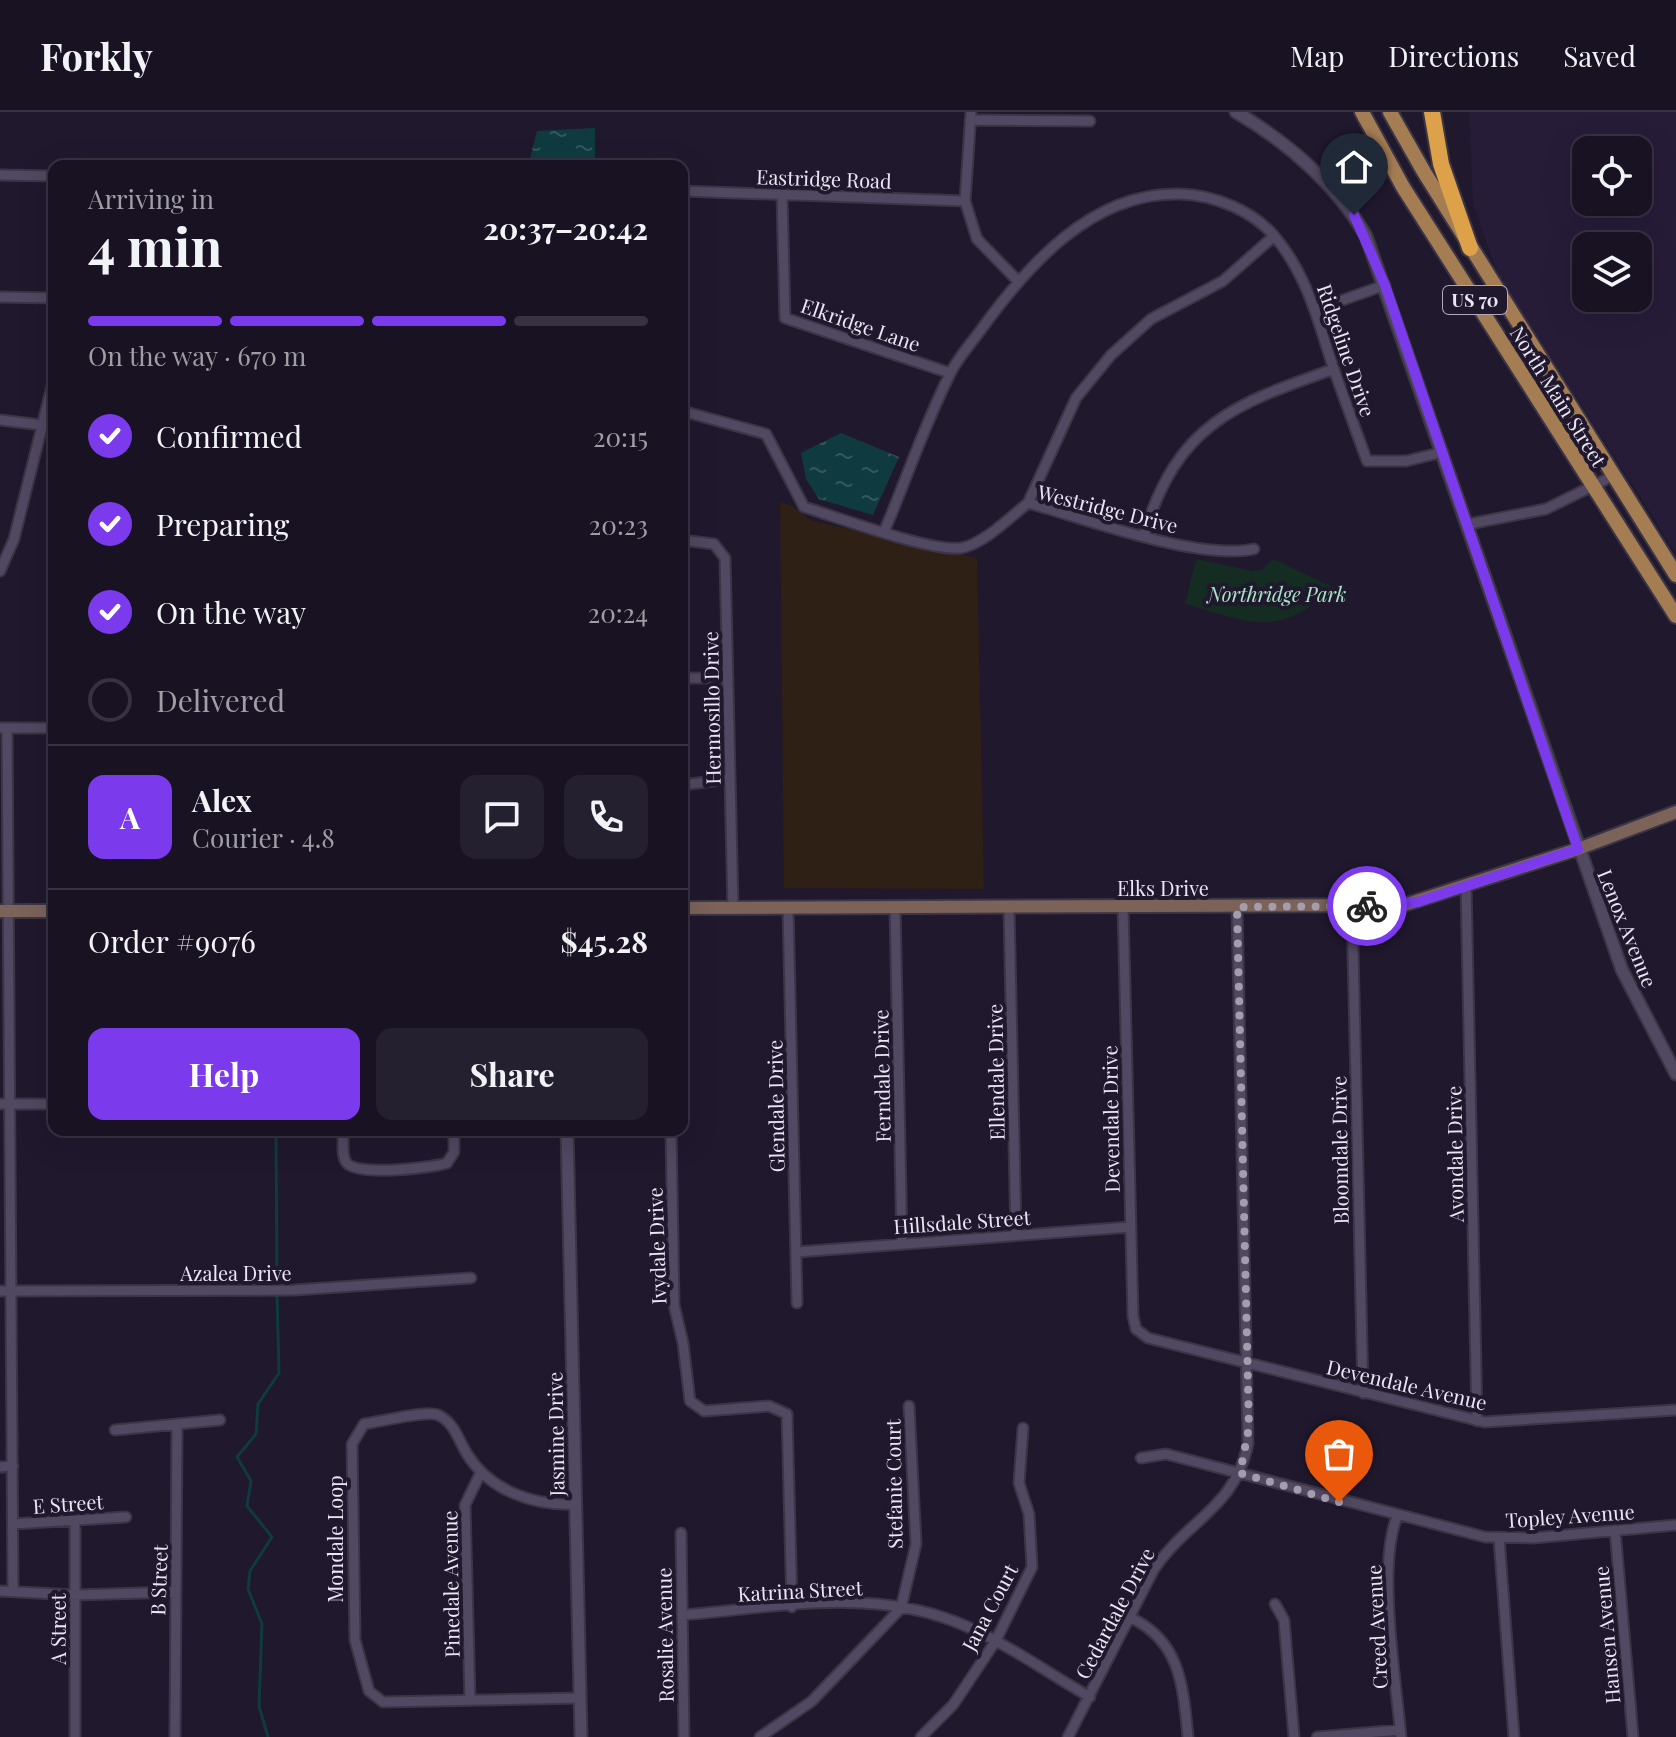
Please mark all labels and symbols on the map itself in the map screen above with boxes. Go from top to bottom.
pin [1320,133,1388,215]
street label: Eastridge Road [756,162,893,194]
street label: Ridgeline Drive [1312,280,1382,420]
road number: US 70 [1443,286,1507,314]
street label: Elkridge Lane [798,291,924,357]
street label: North Main Street [1505,320,1614,472]
street label: Westridge Drive [1034,477,1181,538]
park label: Northridge Park [1206,580,1346,607]
street label: Hermosillo Drive [696,631,726,785]
street label: Lenox Avenue [1592,865,1664,991]
courier [1327,866,1407,946]
street label: Elks Drive [1117,874,1209,901]
street label: Ellendale Drive [980,1003,1010,1141]
street label: Ferndale Drive [866,1009,896,1143]
street label: Glendale Drive [760,1039,790,1173]
street label: Devendale Drive [1095,1045,1125,1193]
street label: Bloomdale Drive [1324,1075,1354,1225]
street label: Avondale Drive [1439,1086,1469,1223]
street label: Ivydale Drive [640,1187,672,1305]
street label: Hillsdale Street [893,1203,1032,1239]
street label: Azalea Drive [179,1259,292,1286]
street label: Devendale Avenue [1324,1352,1490,1416]
street label: Jasmine Drive [540,1371,570,1498]
street label: Stefanie Court [878,1418,908,1549]
pin [1305,1420,1373,1502]
street label: Mondale Loop [321,1475,348,1603]
street label: E Street [32,1487,105,1519]
street label: Topley Avenue [1504,1497,1636,1533]
street label: Pinedale Avenue [435,1510,465,1658]
street label: B Street [143,1543,173,1616]
street label: Cedardale Drive [1068,1543,1160,1683]
street label: Jana Court [954,1558,1024,1656]
street label: Creed Avenue [1359,1564,1393,1690]
street label: Hansen Avenue [1587,1565,1625,1705]
street label: Rosalie Avenue [649,1567,679,1703]
street label: Katrina Street [737,1573,864,1607]
street label: A Street [44,1592,71,1666]

